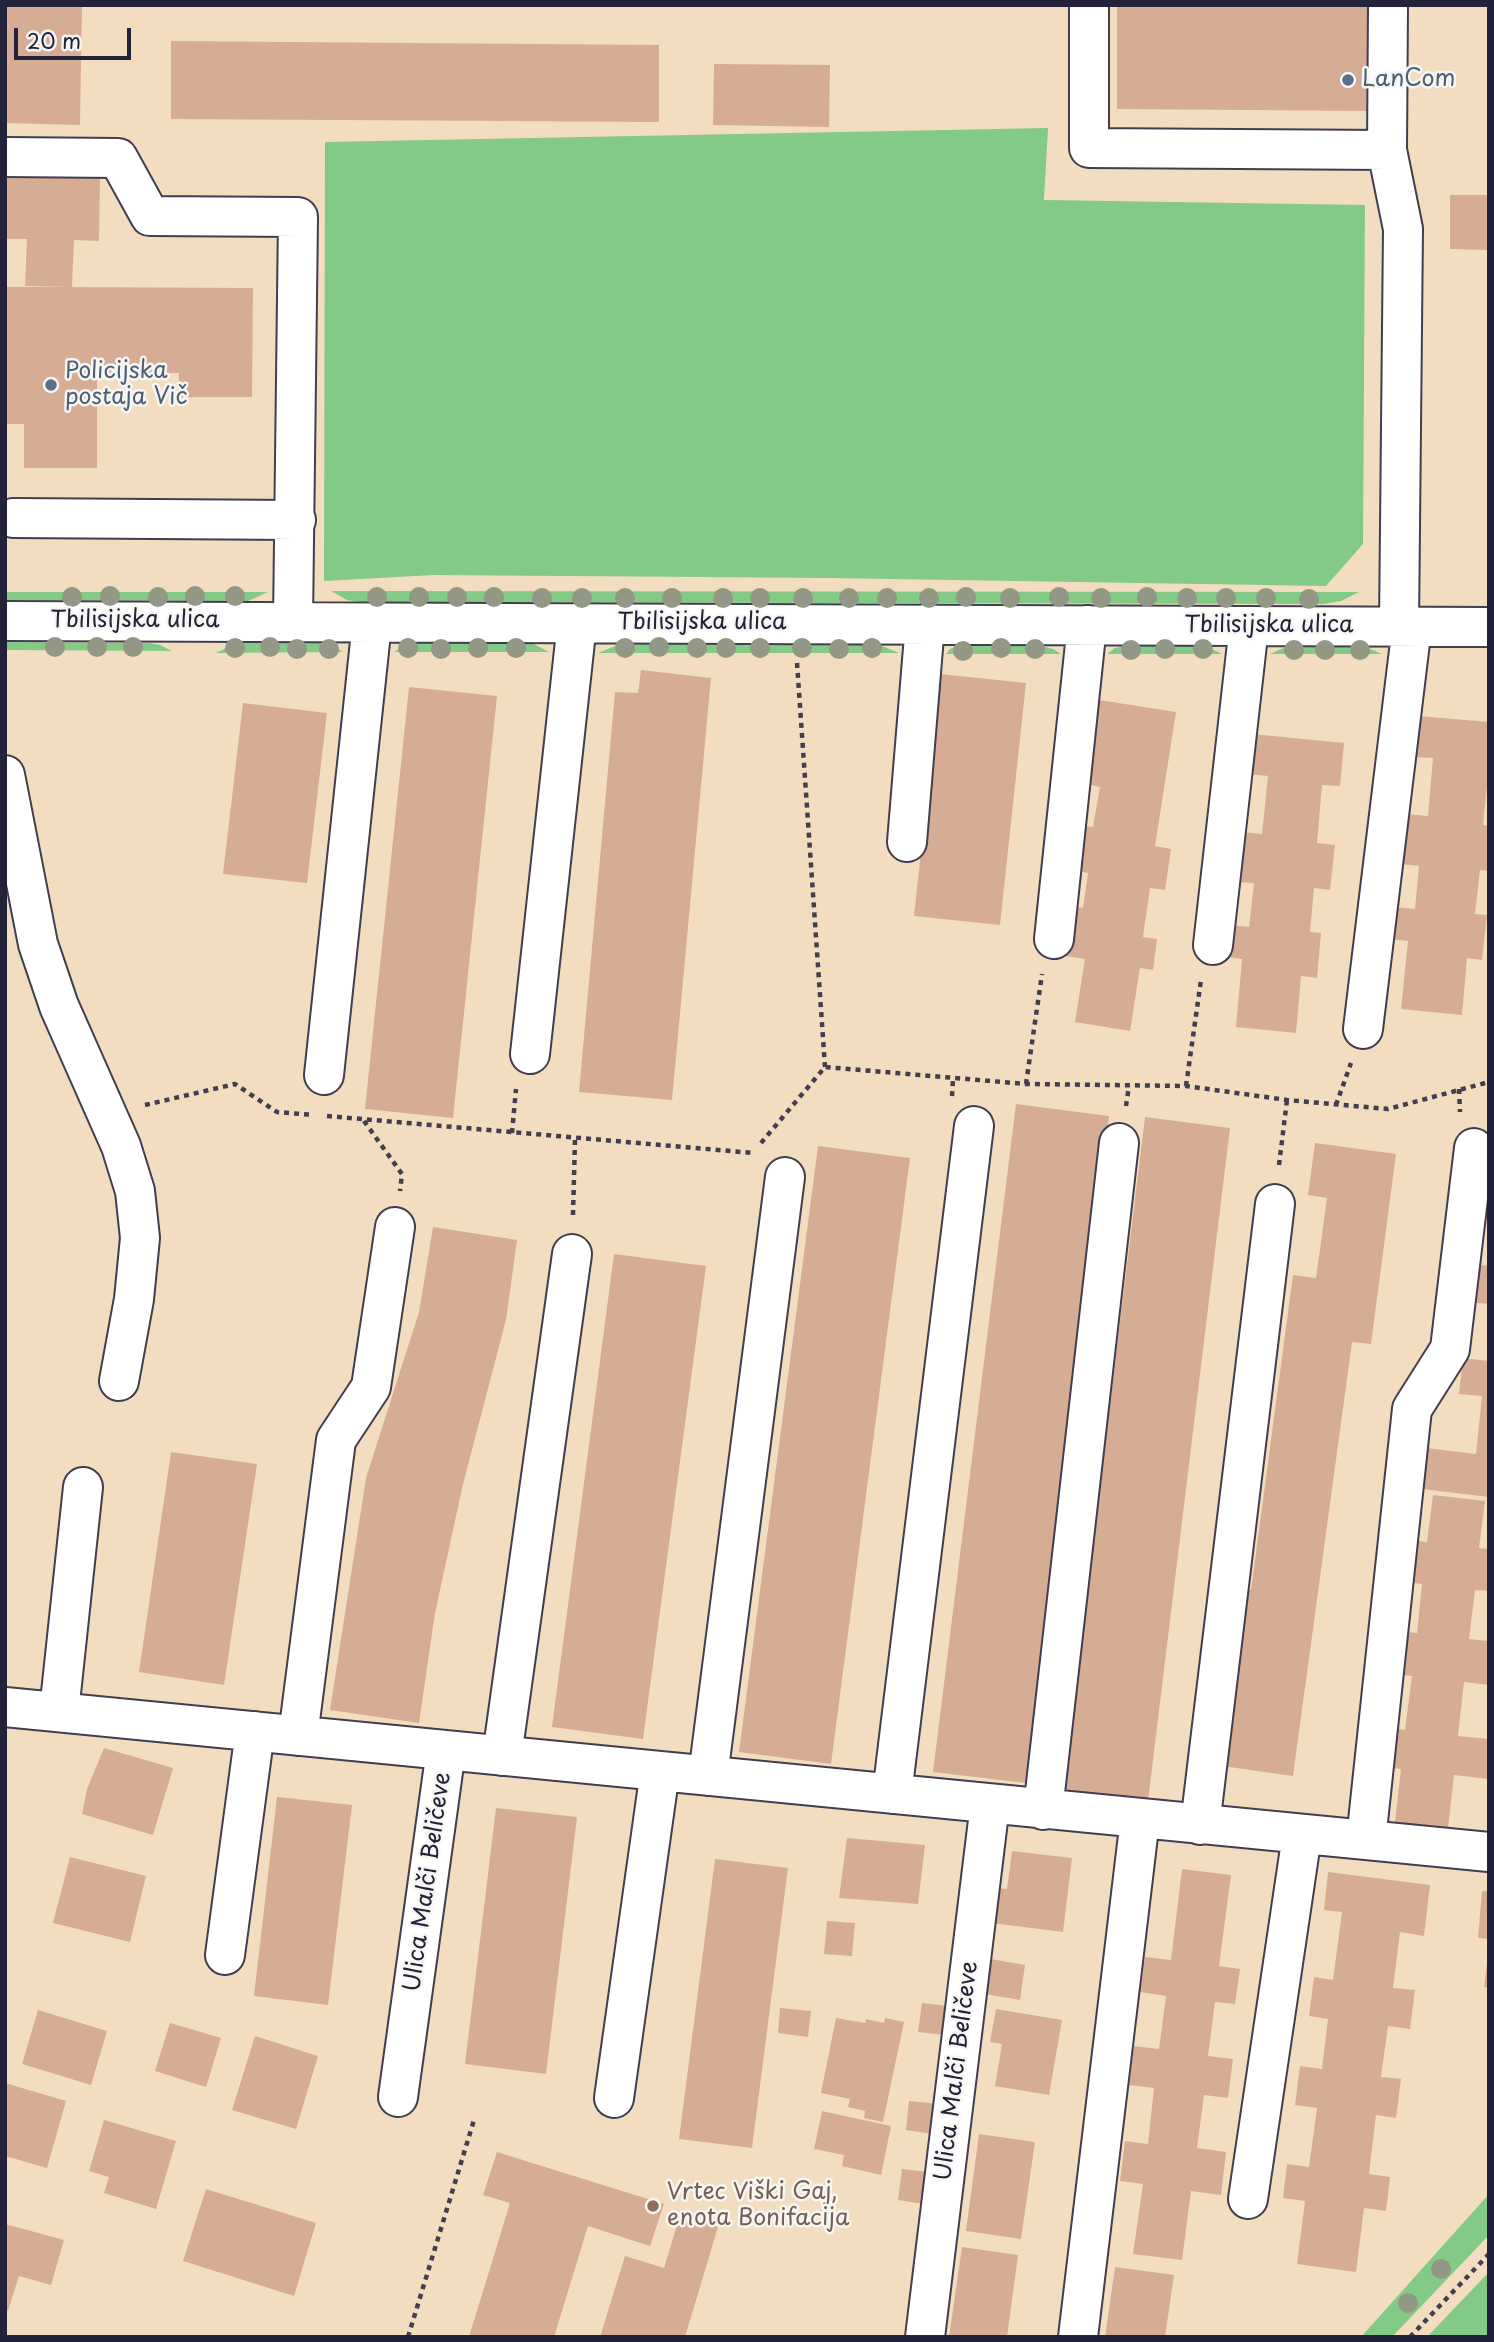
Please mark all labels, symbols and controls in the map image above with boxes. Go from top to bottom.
scale bar [18,14,135,58]
text: 20 m [27,24,81,56]
place label: LanCom [1362,66,1455,94]
marker: LanCom [1340,72,1356,88]
place label: Policijska postaja Vič [65,358,188,412]
marker: Policijska postaja Vič [43,377,59,393]
street label: Tbilisijska ulica [50,607,220,635]
street label: Tbilisijska ulica [617,609,787,637]
street label: Tbilisijska ulica [1184,612,1354,640]
street label: Ulica Malči Beličeve [399,1771,457,1993]
street label: Ulica Malči Beličeve [930,1960,984,2182]
place label: Vrtec Viški Gaj, enota Bonifacija [667,2179,849,2233]
marker: Vrtec Viški Gaj, enota Bonifacija [645,2198,661,2214]

